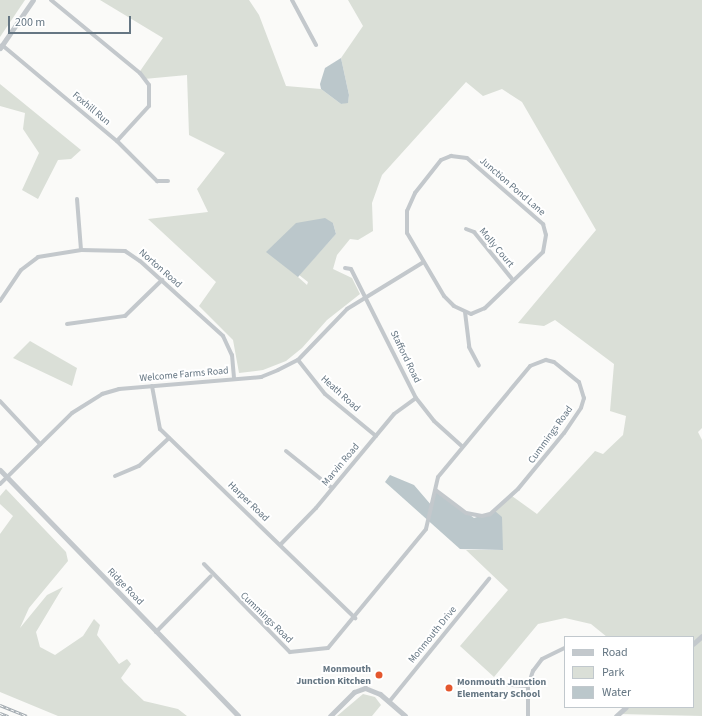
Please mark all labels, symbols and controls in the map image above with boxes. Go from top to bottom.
scale bar [10,8,133,34]
text: 200 m [15,14,45,31]
street label: Foxhill Run [69,90,113,128]
street label: Junction Pond Lane [477,155,547,219]
street label: Molly Court [476,226,516,270]
street label: Norton Road [136,247,184,291]
street label: Stafford Road [387,329,423,385]
street label: Welcome Farms Road [139,365,229,385]
street label: Heath Road [318,373,362,415]
street label: Cummings Road [526,404,576,466]
street label: Marvin Road [320,441,362,489]
street label: Harper Road [225,479,271,525]
street label: Ridge Road [104,566,146,608]
street label: Cummings Road [237,590,295,646]
street label: Monmouth Drive [406,604,460,666]
legend [564,636,694,708]
text: Road [602,644,628,661]
place label: Monmouth Junction Kitchen [296,663,371,686]
text: Park [602,664,624,681]
marker: Monmouth Junction Kitchen [374,670,384,680]
place label: Monmouth Junction Elementary School [457,676,546,700]
marker: Monmouth Junction Elementary School [444,683,454,693]
text: Water [602,684,631,701]

